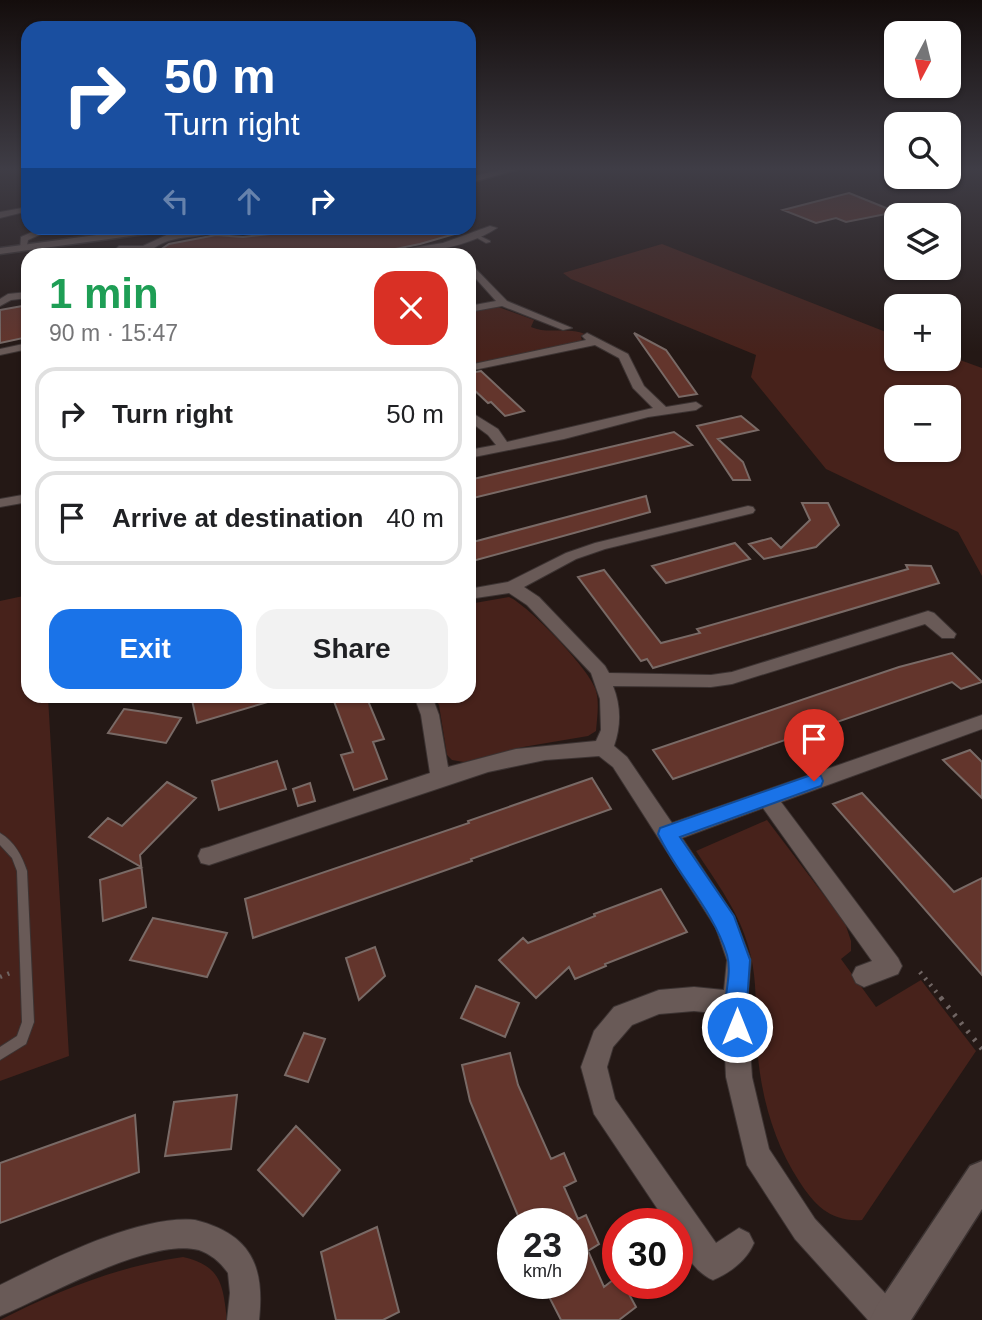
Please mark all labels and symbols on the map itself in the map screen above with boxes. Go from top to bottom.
north arrow [884,21,961,98]
pin [784,709,844,781]
position arrow [700,990,774,1064]
speed limit sign: 30 [602,1208,693,1299]

